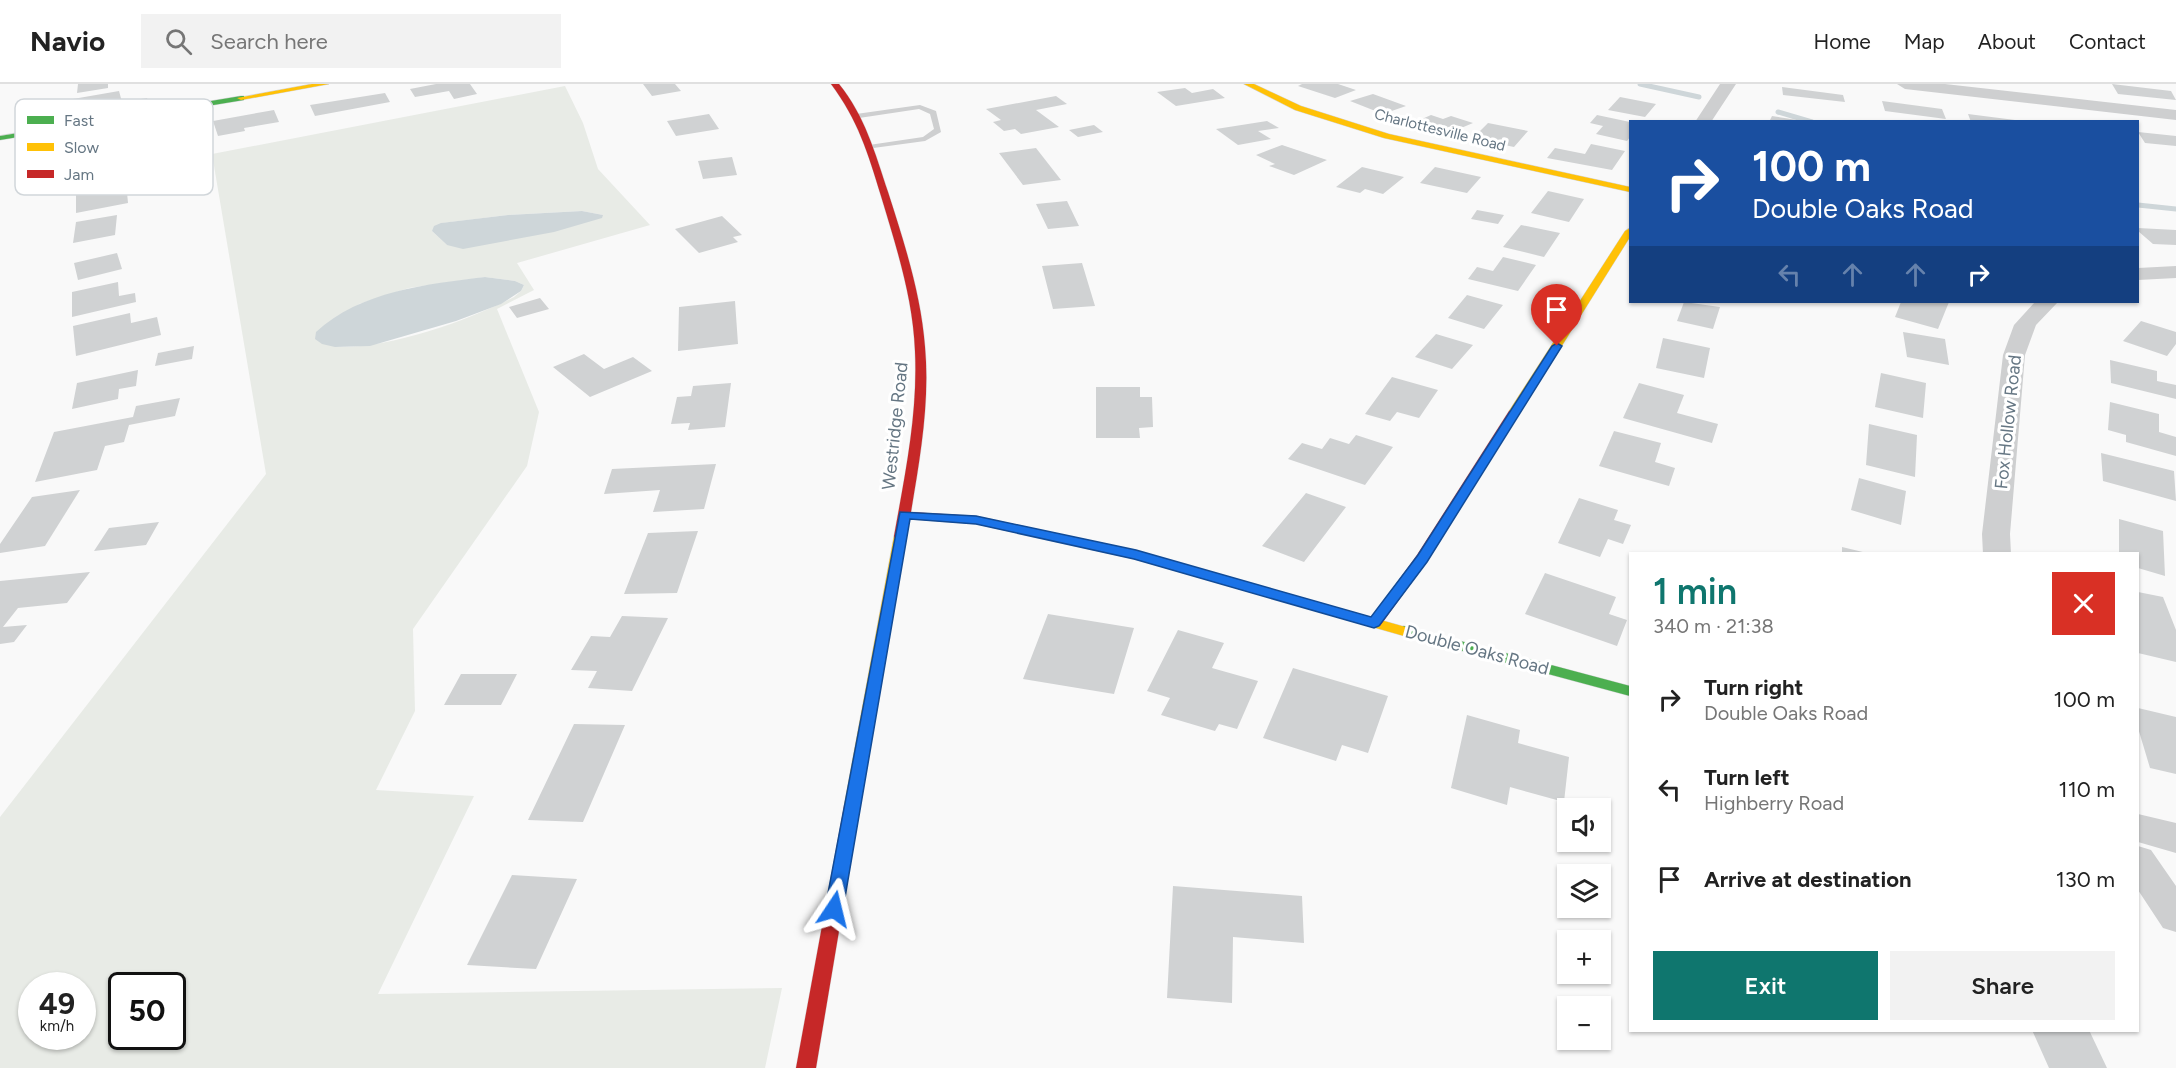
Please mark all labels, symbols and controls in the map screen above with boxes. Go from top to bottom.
search box [141,14,561,68]
text: Navio [30,24,105,58]
icon: search [162,25,195,58]
text: Search here [210,28,328,55]
text: Home [1814,29,1871,54]
text: Map [1904,29,1945,54]
text: About [1978,29,2036,54]
text: Contact [2069,29,2146,54]
legend [15,99,213,195]
street label: Charlottesville Road [1372,105,1508,155]
text: Fast [64,111,94,130]
text: Slow [64,138,99,157]
text: 100 m [1752,141,1871,192]
icon: right [1653,144,1731,222]
text: Jam [64,165,94,184]
text: Double Oaks Road [1752,192,1974,225]
icon: left [1773,258,1806,291]
icon: ahead [1836,258,1869,291]
icon: ahead [1899,258,1932,291]
icon: right [1962,258,1995,291]
pin [1531,284,1582,346]
icon: arrive [1540,293,1573,326]
street label: Fox Hollow Road [1990,354,2026,490]
street label: Westridge Road [877,361,913,491]
text: 1 min [1653,570,1737,613]
button: close [2052,572,2115,635]
text: 340 m · 21:38 [1653,614,1774,638]
street label: Double Oaks Road [1403,620,1551,680]
text: Turn right [1704,674,1803,701]
icon: right [1653,683,1686,716]
text: 100 m [2054,686,2115,713]
text: Double Oaks Road [1704,701,1868,725]
text: Turn left [1704,764,1790,791]
icon: left [1653,773,1686,806]
text: 110 m [2059,776,2115,803]
text: Highberry Road [1704,791,1844,815]
map controls [1557,798,1611,1050]
button: sound [1557,798,1611,852]
icon: arrive [1653,863,1686,896]
button: layers [1557,864,1611,918]
text: Arrive at destination [1704,866,1912,893]
text: 130 m [2056,866,2115,893]
position arrow [802,877,866,941]
button: + [1557,930,1611,984]
button: Exit [1653,951,1878,1020]
button: Share [1890,951,2115,1020]
speed limit sign: 50 [108,972,186,1050]
text: 49 [39,985,75,1022]
button: − [1557,996,1611,1050]
text: km/h [40,1017,74,1035]

